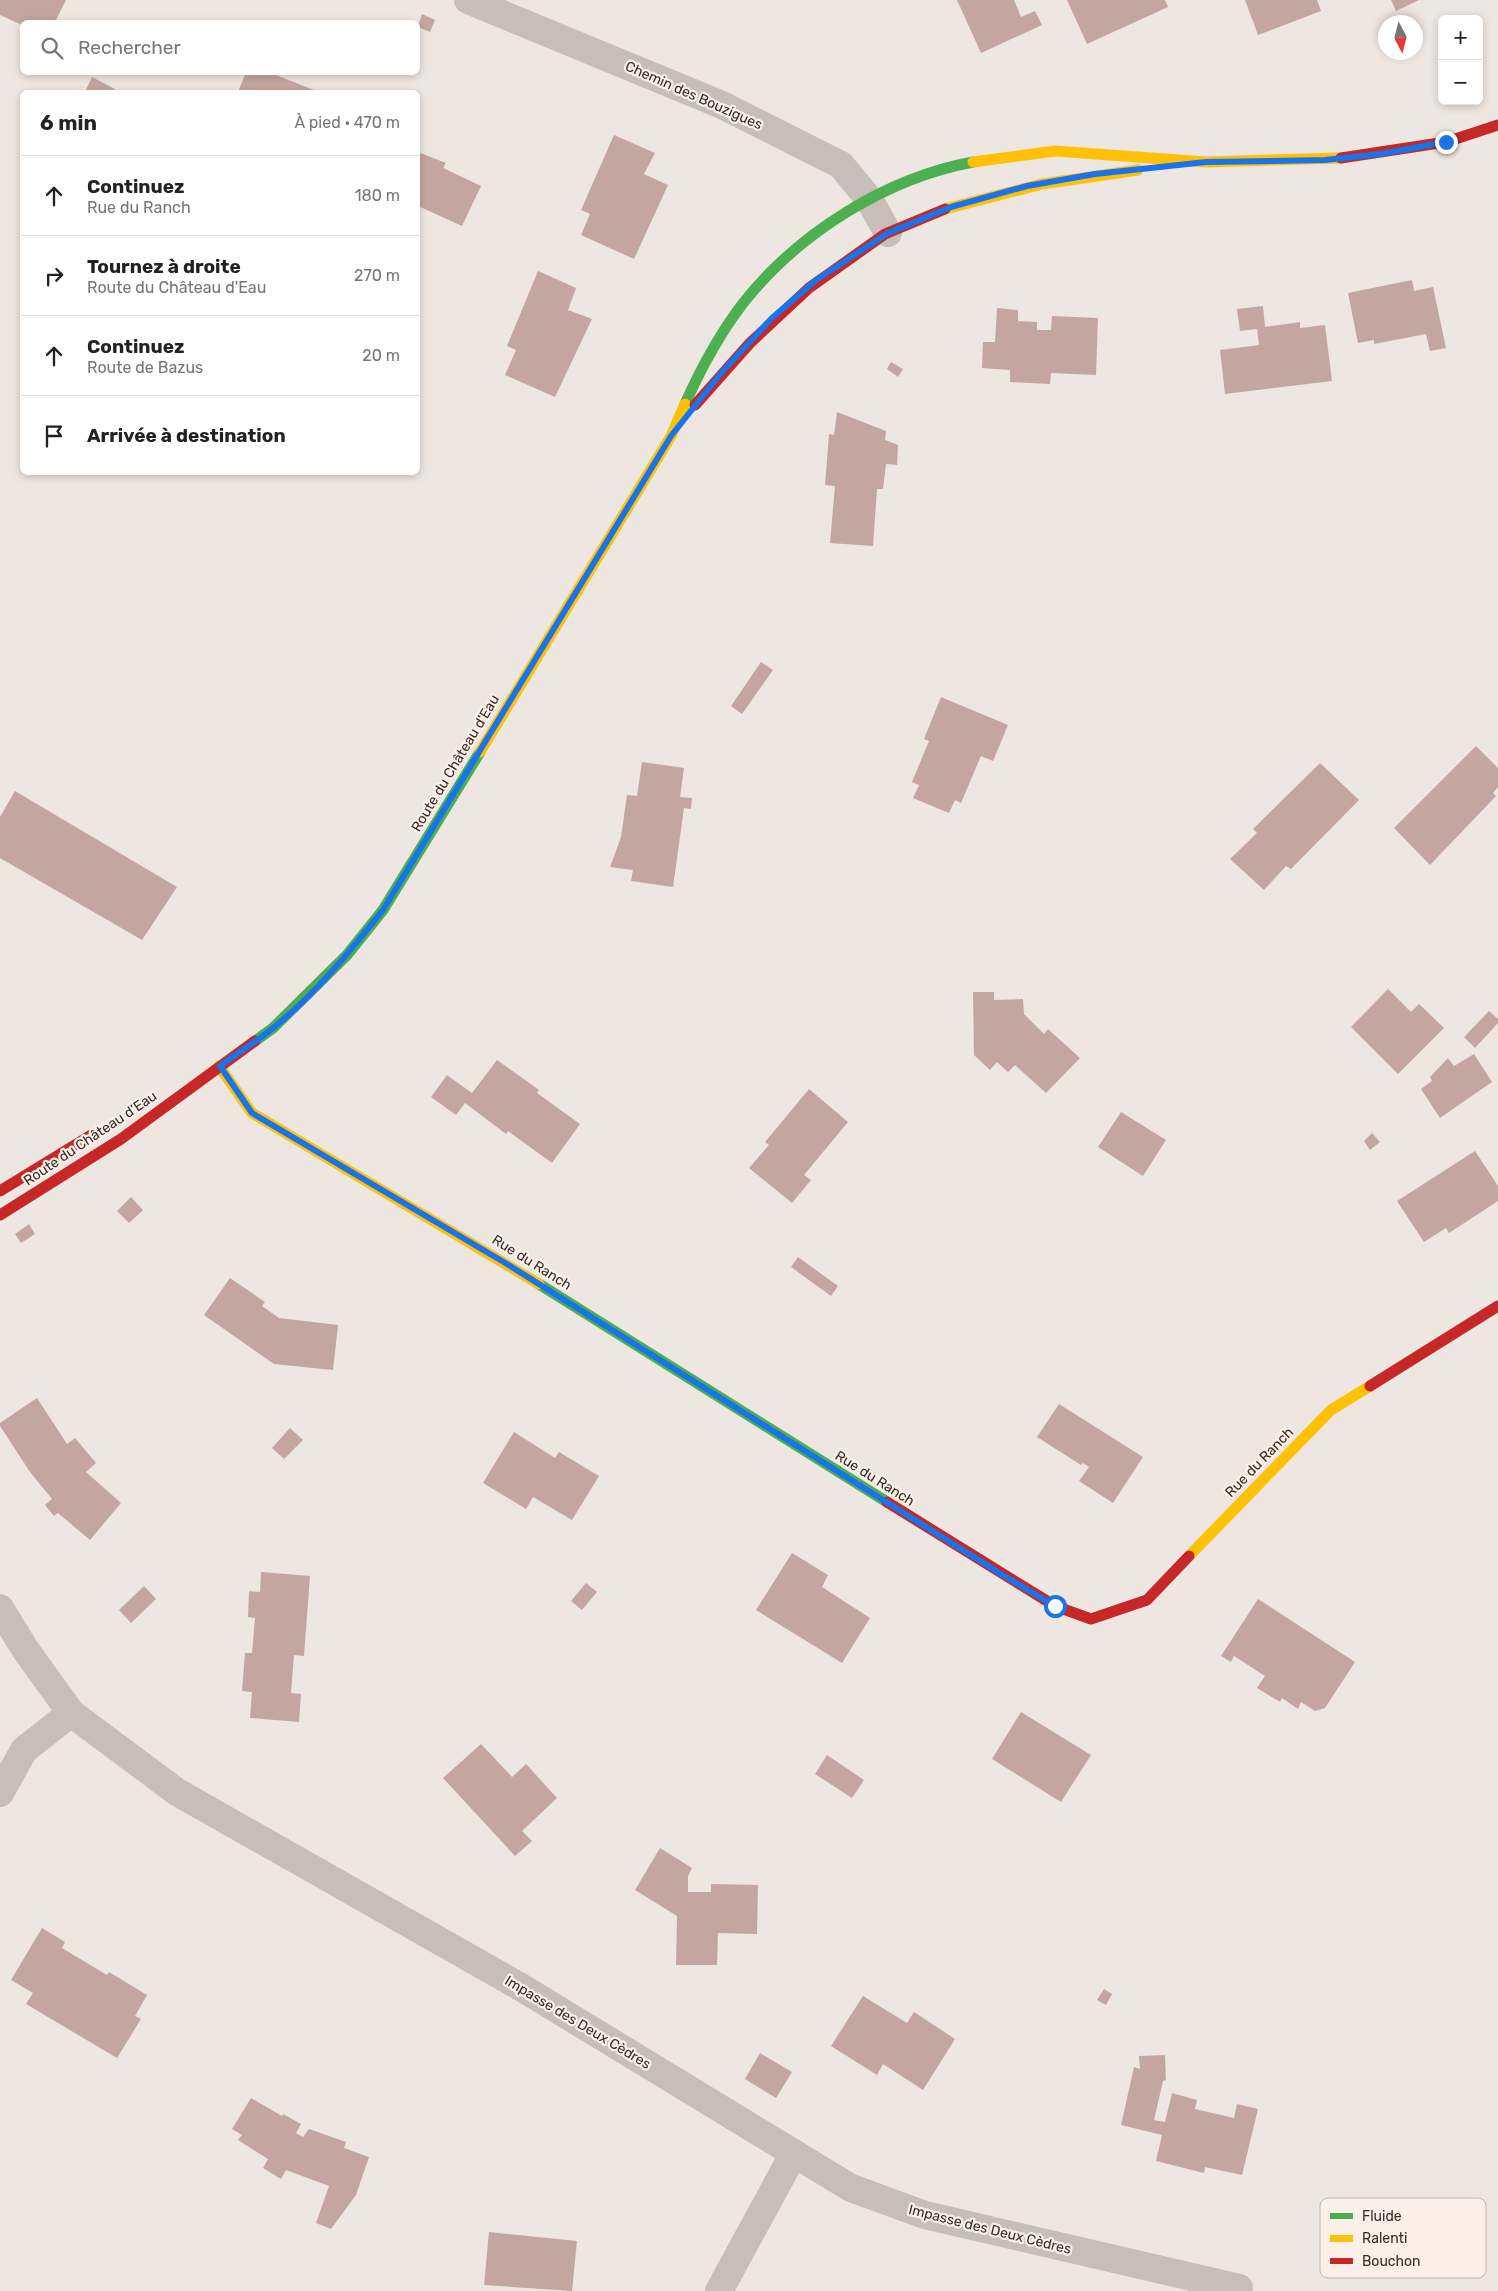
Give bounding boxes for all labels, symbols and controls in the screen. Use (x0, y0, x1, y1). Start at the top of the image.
north arrow (1378, 15, 1423, 60)
map controls (1438, 15, 1483, 105)
button: + (1438, 15, 1483, 60)
search box (20, 20, 420, 75)
icon: search (38, 34, 66, 62)
text: Rechercher (78, 36, 181, 59)
street label: Chemin des Bouzigues (623, 58, 765, 133)
button: − (1438, 60, 1483, 105)
text: 6 min (40, 110, 97, 135)
text: À pied · 470 m (295, 113, 400, 132)
route end (1435, 131, 1458, 154)
text: Continuez (87, 175, 185, 198)
icon: ahead (40, 182, 68, 210)
text: 180 m (355, 186, 400, 205)
text: Rue du Ranch (87, 198, 191, 217)
text: Tournez à droite (87, 255, 241, 278)
icon: right (40, 262, 68, 290)
text: 270 m (354, 266, 400, 285)
text: Route du Château d'Eau (87, 278, 266, 297)
text: Continuez (87, 335, 185, 358)
icon: ahead (40, 342, 68, 370)
text: 20 m (362, 346, 400, 365)
text: Route de Bazus (87, 358, 203, 377)
icon: arrive (40, 422, 68, 450)
text: Arrivée à destination (87, 424, 286, 447)
street label: Route du Château d'Eau (408, 692, 503, 835)
street label: Route du Château d'Eau (20, 1087, 160, 1189)
street label: Rue du Ranch (489, 1231, 575, 1294)
street label: Rue du Ranch (1222, 1424, 1297, 1501)
street label: Rue du Ranch (832, 1447, 918, 1510)
route start (1044, 1595, 1067, 1618)
street label: Impasse des Deux Cèdres (502, 1972, 654, 2073)
legend (1320, 2198, 1486, 2278)
street label: Impasse des Deux Cèdres (907, 2201, 1073, 2258)
text: Fluide (1362, 2208, 1402, 2225)
text: Ralenti (1362, 2230, 1407, 2247)
text: Bouchon (1362, 2253, 1421, 2270)

